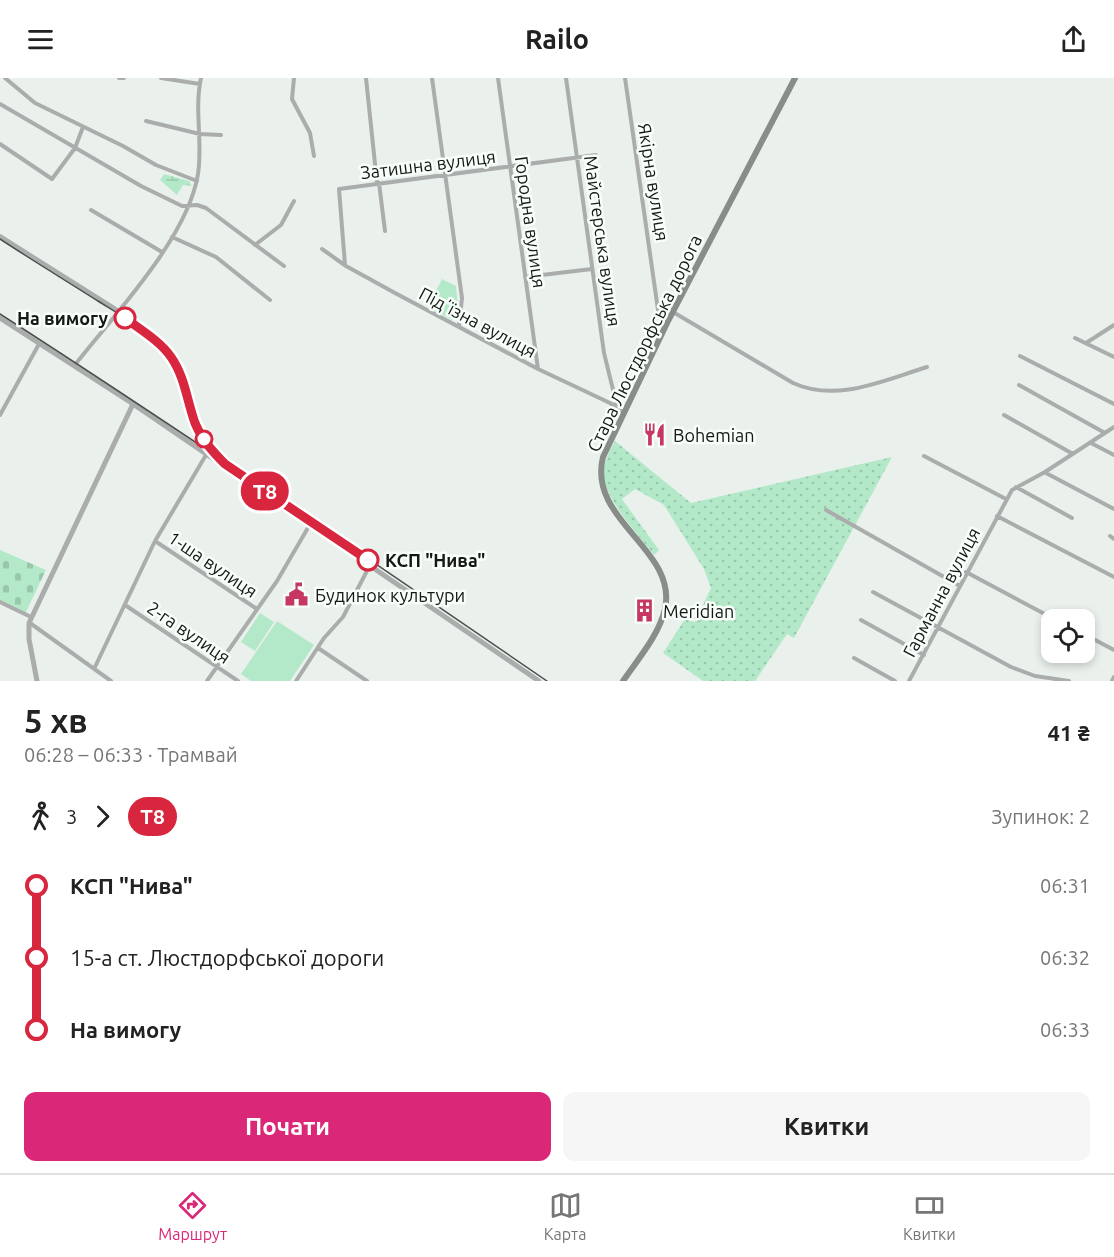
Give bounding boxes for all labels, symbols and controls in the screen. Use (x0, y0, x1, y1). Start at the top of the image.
icon: menu (24, 23, 57, 56)
icon: share (1057, 23, 1090, 56)
text: Railo (525, 24, 589, 54)
street label: Якірна вулиця (635, 122, 673, 242)
street label: Затишна вулиця (359, 146, 497, 182)
street label: Майстерська вулиця (581, 154, 625, 328)
street label: Городна вулиця (512, 155, 550, 289)
street label: Стара Люстдорфська дорога (583, 231, 705, 455)
street label: Підʼїзна вулиця (416, 283, 540, 361)
marker: На вимогу (114, 307, 136, 329)
place label: На вимогу (17, 308, 108, 328)
restaurant icon: Bohemian (642, 422, 668, 448)
place label: Bohemian (673, 425, 755, 445)
unlabelled marker (195, 430, 213, 448)
line badge: T8 (238, 472, 292, 510)
text: T8 (253, 479, 277, 503)
street label: Гарманна вулиця (898, 524, 984, 660)
street label: 1-ша вулиця (165, 527, 261, 601)
marker: КСП "Нива" (357, 549, 379, 571)
place label: КСП "Нива" (385, 550, 485, 570)
public building icon: Будинок культури (284, 582, 310, 608)
place label: Будинок культури (315, 585, 465, 605)
street label: 2-га вулиця (144, 597, 234, 667)
building icon: Meridian (632, 598, 658, 624)
place label: Meridian (663, 601, 734, 621)
map controls (1041, 609, 1095, 663)
button: locate (1041, 609, 1095, 663)
text: 5 хв (24, 702, 88, 739)
text: 41 ₴ (1048, 720, 1090, 745)
text: 06:28 – 06:33 · Трамвай (24, 743, 238, 766)
icon: walk (24, 800, 57, 833)
icon: forward (86, 800, 119, 833)
text: T8 (140, 804, 165, 828)
text: 3 (66, 805, 77, 828)
text: Зупинок: 2 (991, 805, 1090, 828)
text: КСП "Нива" (70, 873, 193, 898)
text: 06:31 (1040, 874, 1090, 897)
text: 15-а ст. Люстдорфської дороги (70, 945, 384, 970)
text: 06:32 (1040, 946, 1090, 969)
text: На вимогу (70, 1017, 181, 1042)
text: 06:33 (1040, 1018, 1090, 1041)
button: Почати (24, 1092, 551, 1161)
button: Квитки (563, 1092, 1090, 1161)
tab: Маршрут (158, 1189, 227, 1243)
tab: Карта (544, 1189, 586, 1243)
tab: Квитки (903, 1189, 956, 1243)

